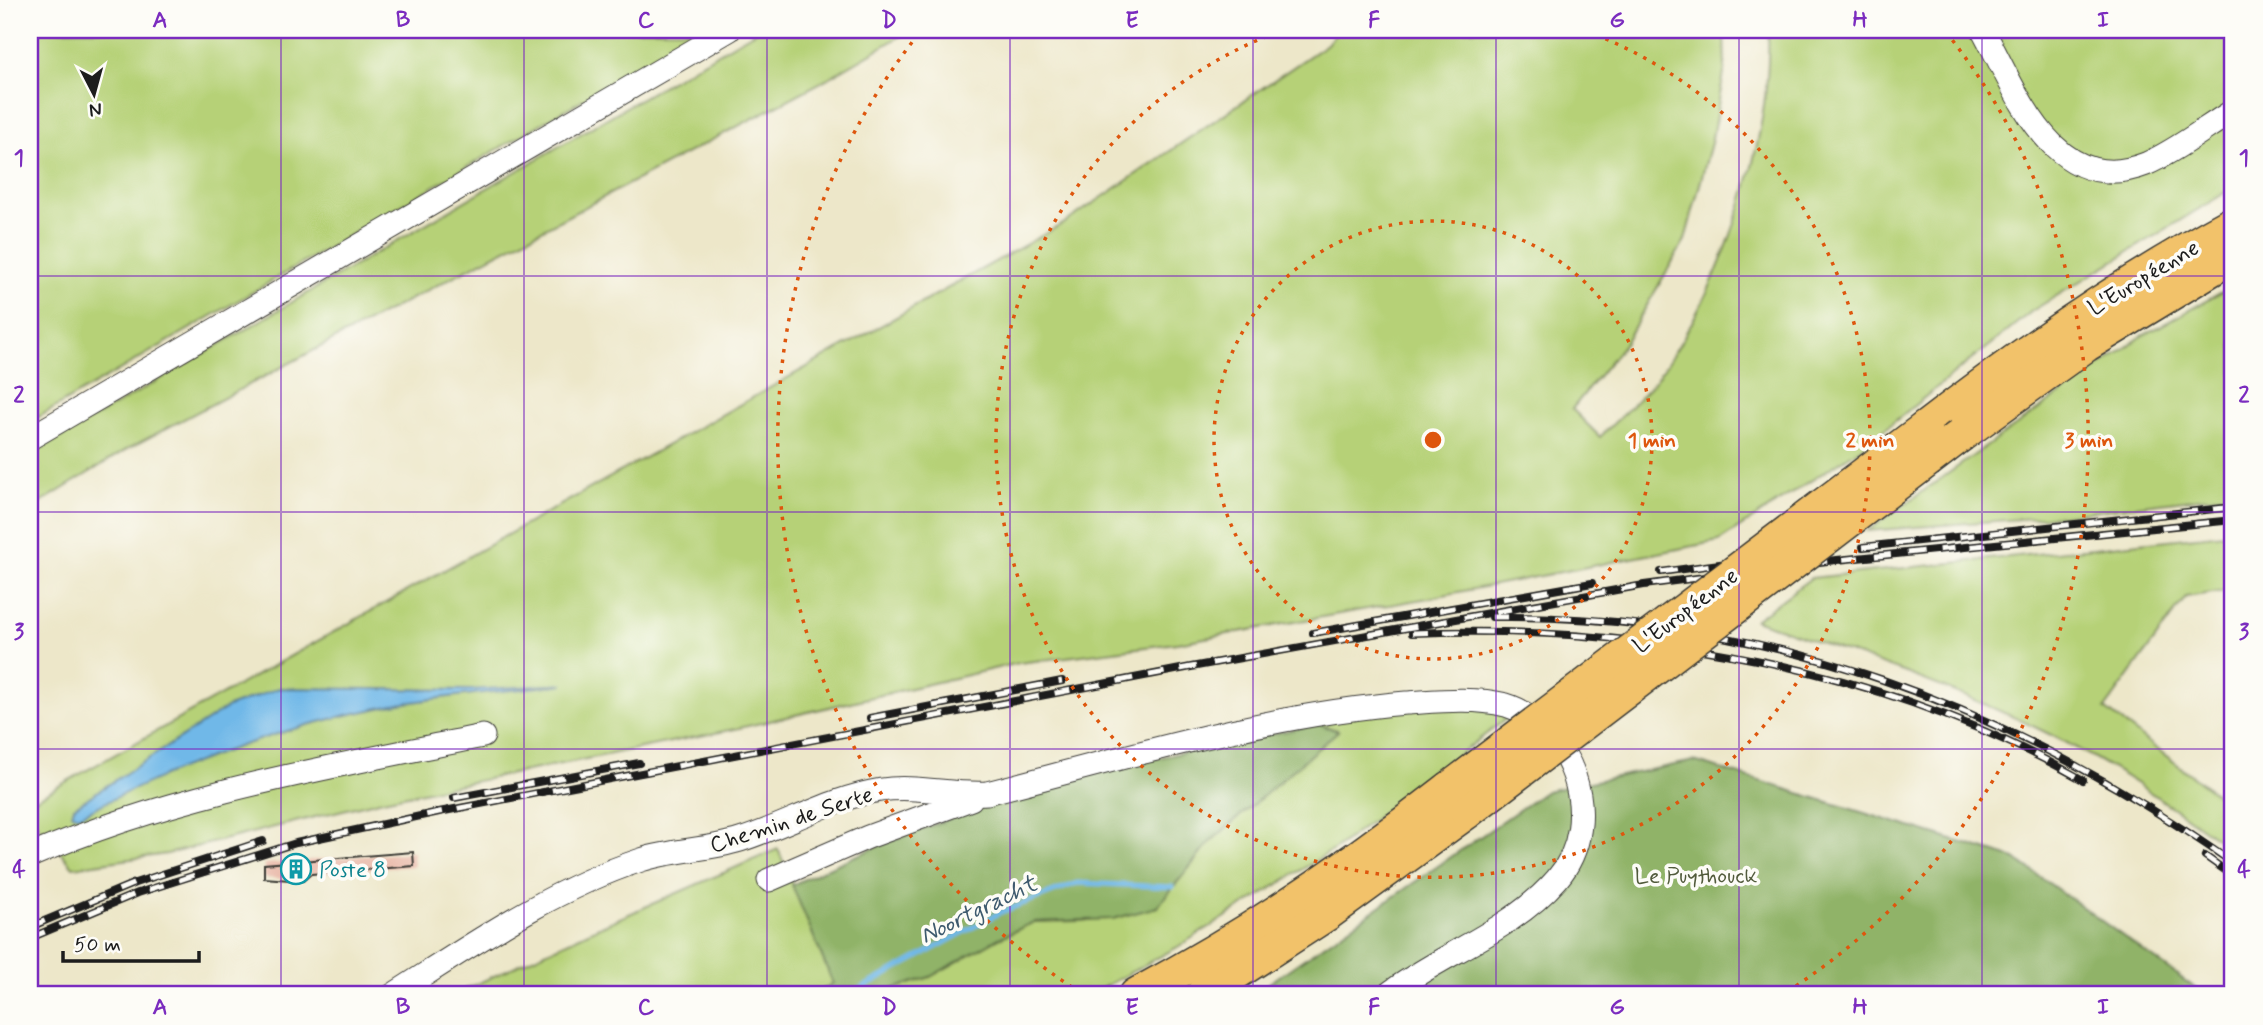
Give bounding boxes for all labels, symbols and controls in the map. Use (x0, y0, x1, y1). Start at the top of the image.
text: A (152, 6, 168, 36)
text: B (396, 6, 411, 36)
text: C (638, 6, 655, 36)
text: D (881, 6, 897, 36)
text: E (1125, 6, 1139, 36)
text: F (1368, 6, 1380, 36)
text: G (1609, 6, 1625, 36)
text: H (1852, 6, 1868, 36)
text: I (2097, 6, 2109, 36)
north arrow (60, 60, 130, 130)
text: N (88, 96, 103, 123)
text: 1 (14, 144, 24, 174)
text: 1 (2239, 144, 2249, 174)
street label: L'Européenne (2083, 234, 2205, 324)
text: 2 (13, 381, 25, 411)
text: 2 (2238, 381, 2250, 411)
text: 1 min (1628, 427, 1676, 455)
text: 2 min (1845, 427, 1895, 455)
text: 3 min (2065, 427, 2113, 455)
centre of rings (1421, 428, 1445, 452)
street label: L'Européenne (1627, 562, 1745, 661)
text: 3 (14, 618, 25, 648)
text: 3 (2239, 618, 2250, 648)
street label: Chemin de Serte (706, 780, 877, 861)
building icon: Poste 8 (279, 852, 313, 886)
text: 4 (12, 855, 26, 885)
text: 4 (2237, 855, 2251, 885)
place label: Poste 8 (319, 856, 386, 886)
park label: Le Puythouck (1634, 862, 1758, 892)
water label: Noortgracht (915, 868, 1044, 952)
scale bar (63, 920, 200, 964)
text: 50 m (74, 931, 121, 959)
text: A (152, 993, 168, 1023)
text: B (396, 993, 411, 1023)
text: C (638, 993, 655, 1023)
text: D (881, 993, 897, 1023)
text: E (1125, 993, 1139, 1023)
text: F (1368, 993, 1380, 1023)
text: G (1609, 993, 1625, 1023)
text: H (1852, 993, 1868, 1023)
text: I (2097, 993, 2109, 1023)

